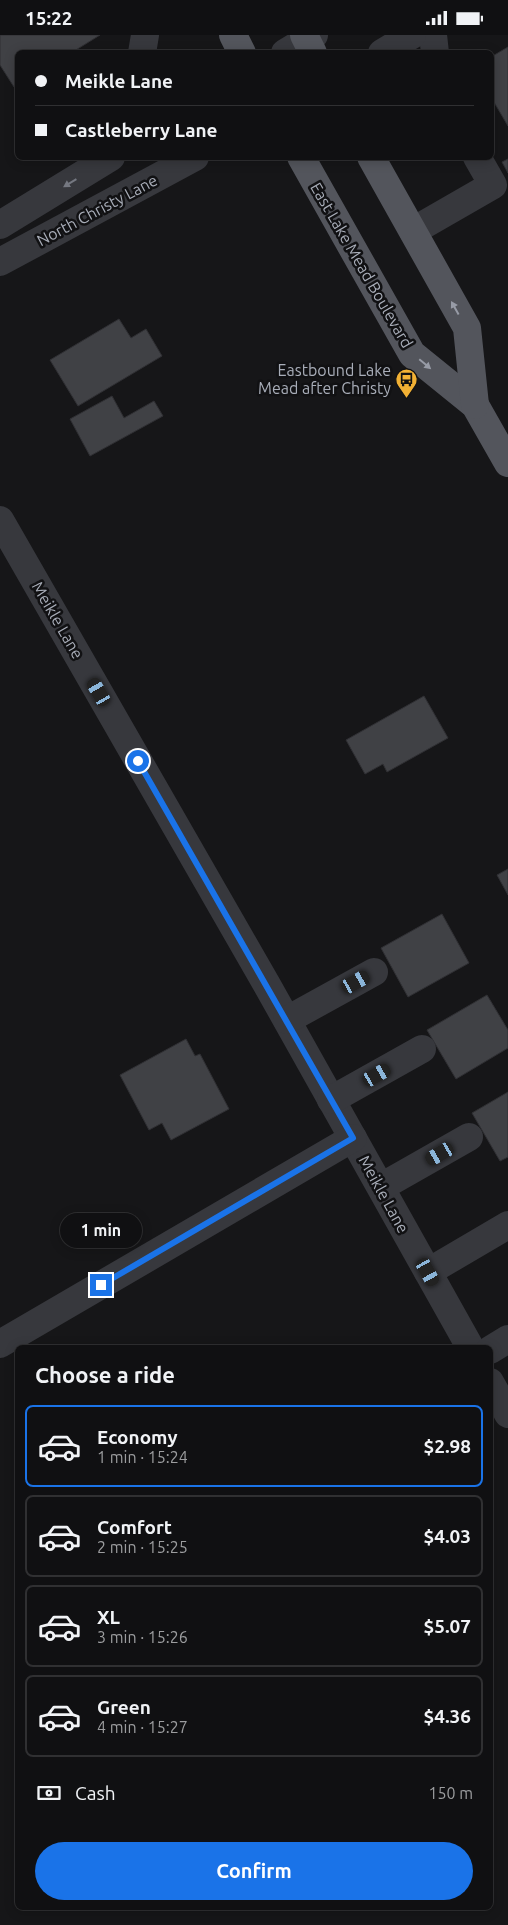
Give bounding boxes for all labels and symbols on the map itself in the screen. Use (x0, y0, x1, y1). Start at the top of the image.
street label: North Christy Lane (34, 171, 160, 249)
one-way arrow (63, 178, 76, 187)
street label: East Lake Mead Boulevard (307, 179, 417, 351)
one-way arrow (451, 301, 460, 314)
one-way arrow (418, 358, 431, 369)
place label: Eastbound Lake Mead after Christy (258, 361, 391, 397)
bus stop icon: Eastbound Lake Mead after Christy (395, 367, 419, 398)
street label: Meikle Lane (29, 578, 87, 662)
car (85, 675, 112, 709)
route start (127, 750, 149, 772)
car (339, 968, 372, 996)
car (360, 1061, 393, 1089)
car (423, 1140, 456, 1168)
street label: Meikle Lane (355, 1152, 413, 1236)
callout: 1 min (60, 1213, 142, 1247)
car (414, 1255, 441, 1289)
route end (90, 1274, 112, 1296)

